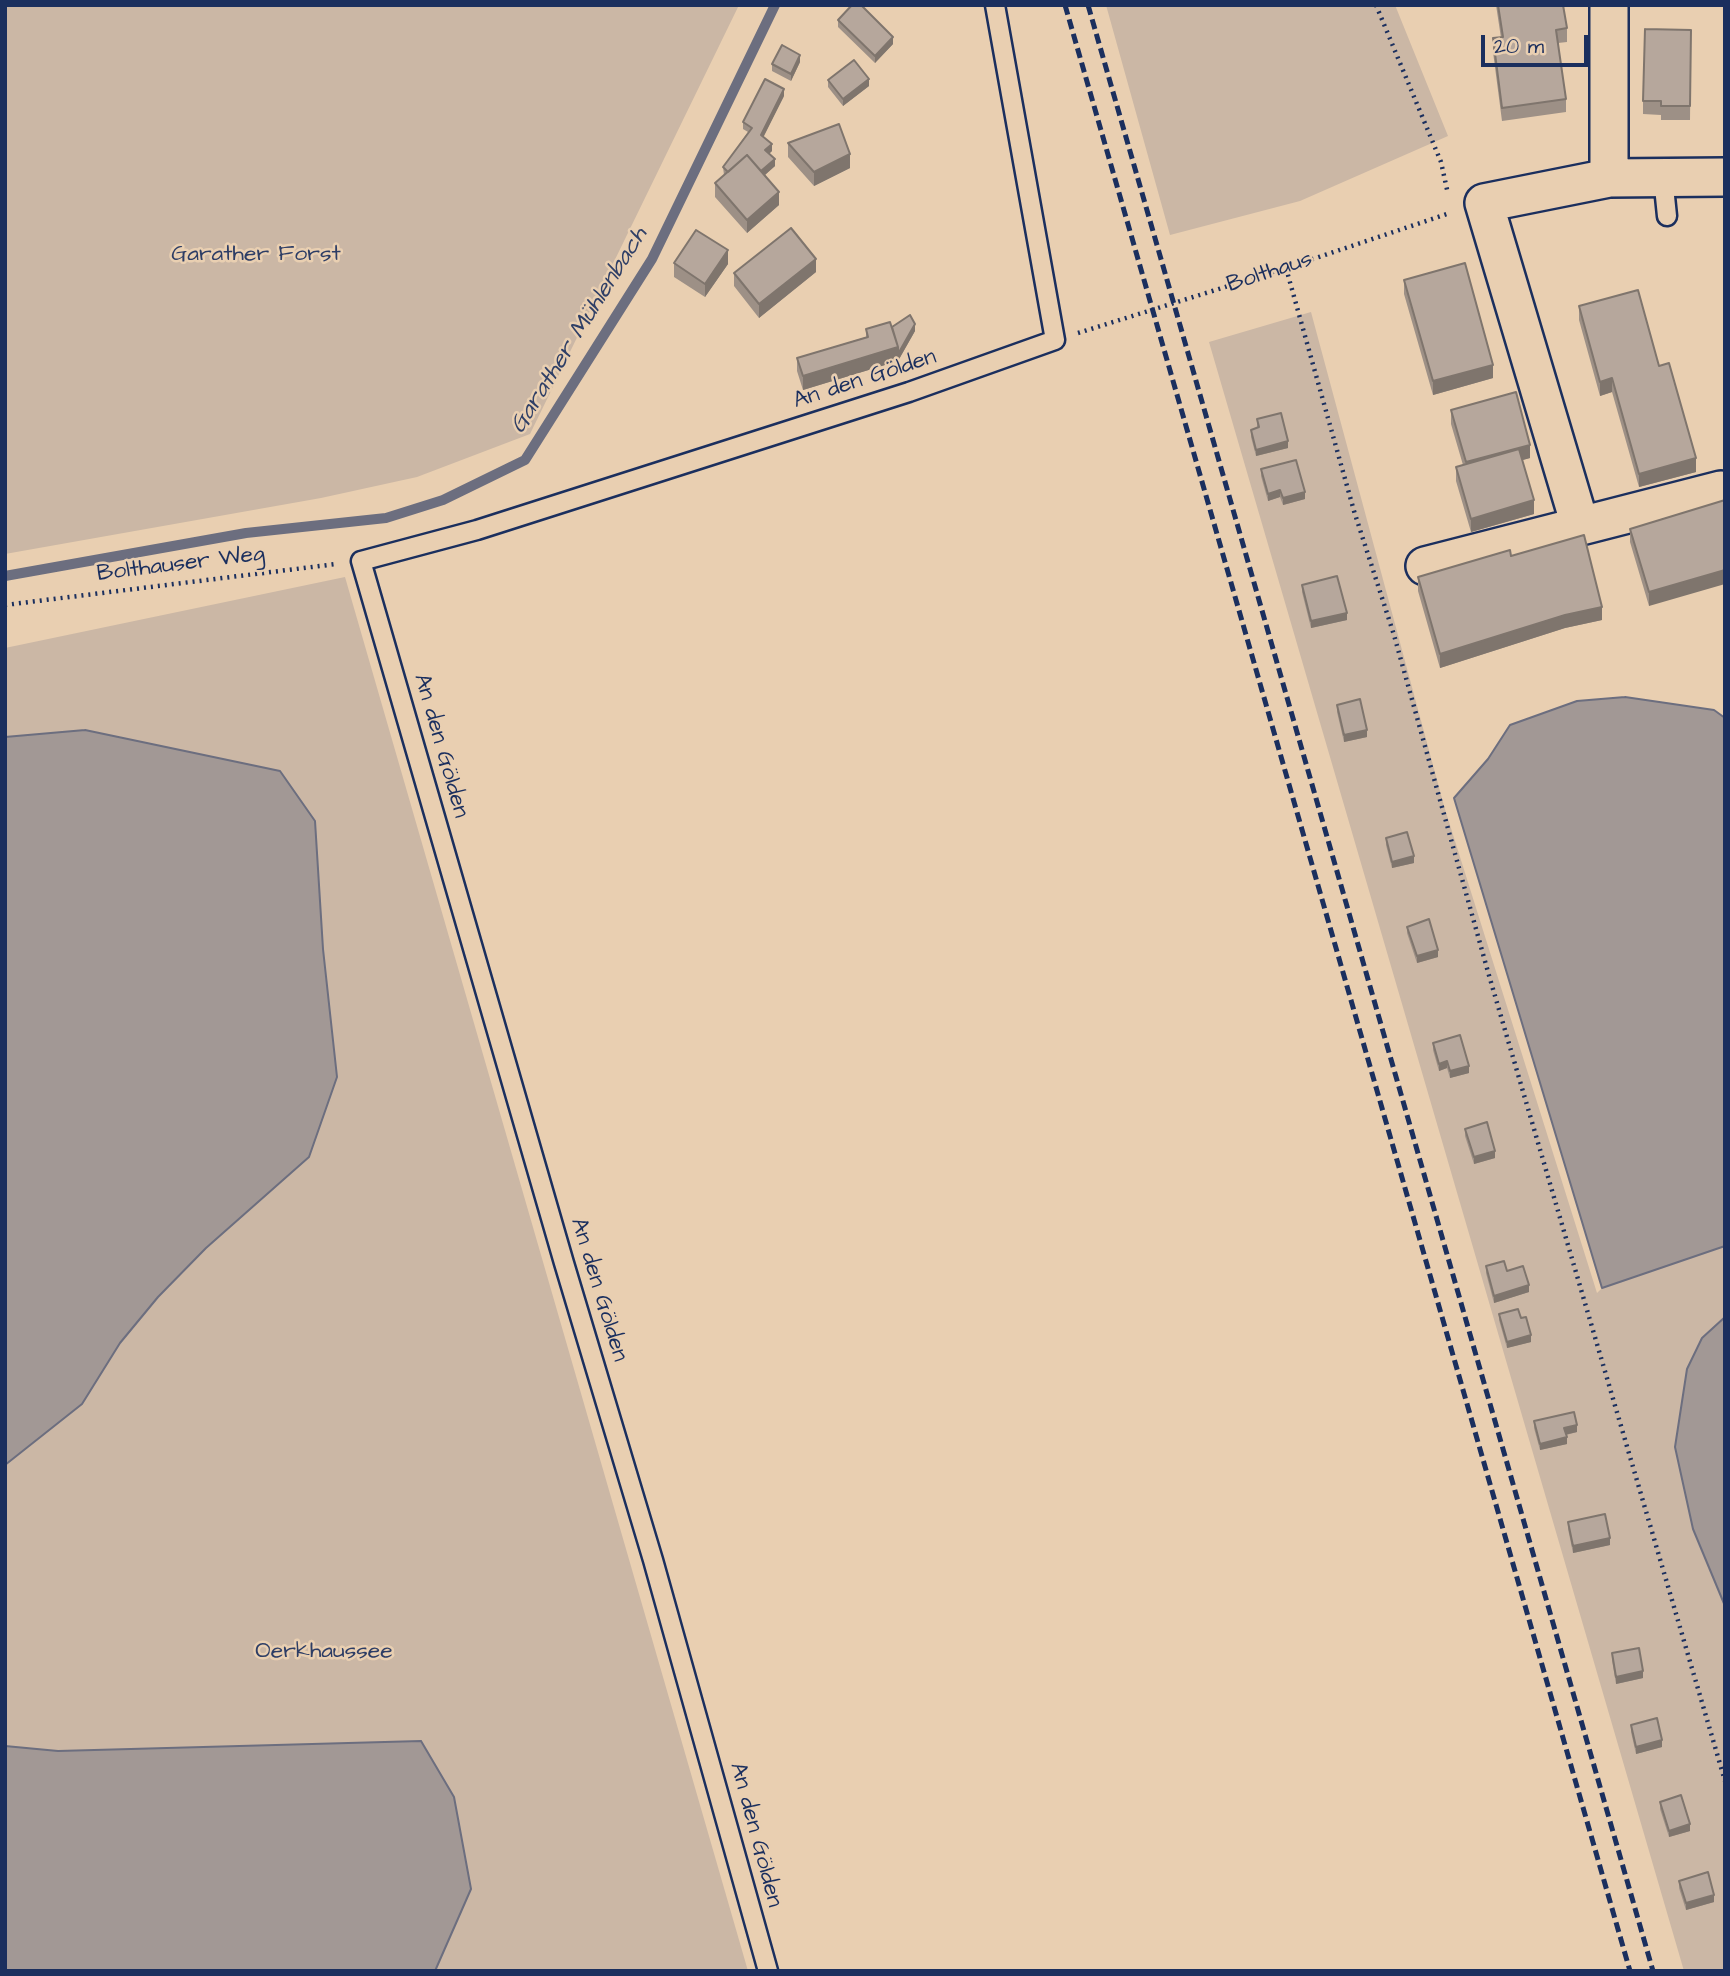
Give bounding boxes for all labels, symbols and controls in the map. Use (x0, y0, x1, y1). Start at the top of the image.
scale bar (1485, 21, 1592, 65)
text: 20 m (1494, 32, 1544, 61)
water label: Garather Mühlenbach (505, 223, 655, 439)
park label: Garather Forst (171, 241, 341, 269)
street label: Bolthaus (1224, 246, 1316, 300)
street label: An den Gölden (790, 344, 940, 416)
street label: Bolthauser Weg (96, 541, 266, 589)
street label: An den Gölden (406, 671, 474, 821)
street label: An den Gölden (563, 1215, 633, 1365)
park label: Oerkhaussee (255, 1638, 393, 1666)
street label: An den Gölden (722, 1760, 788, 1910)

